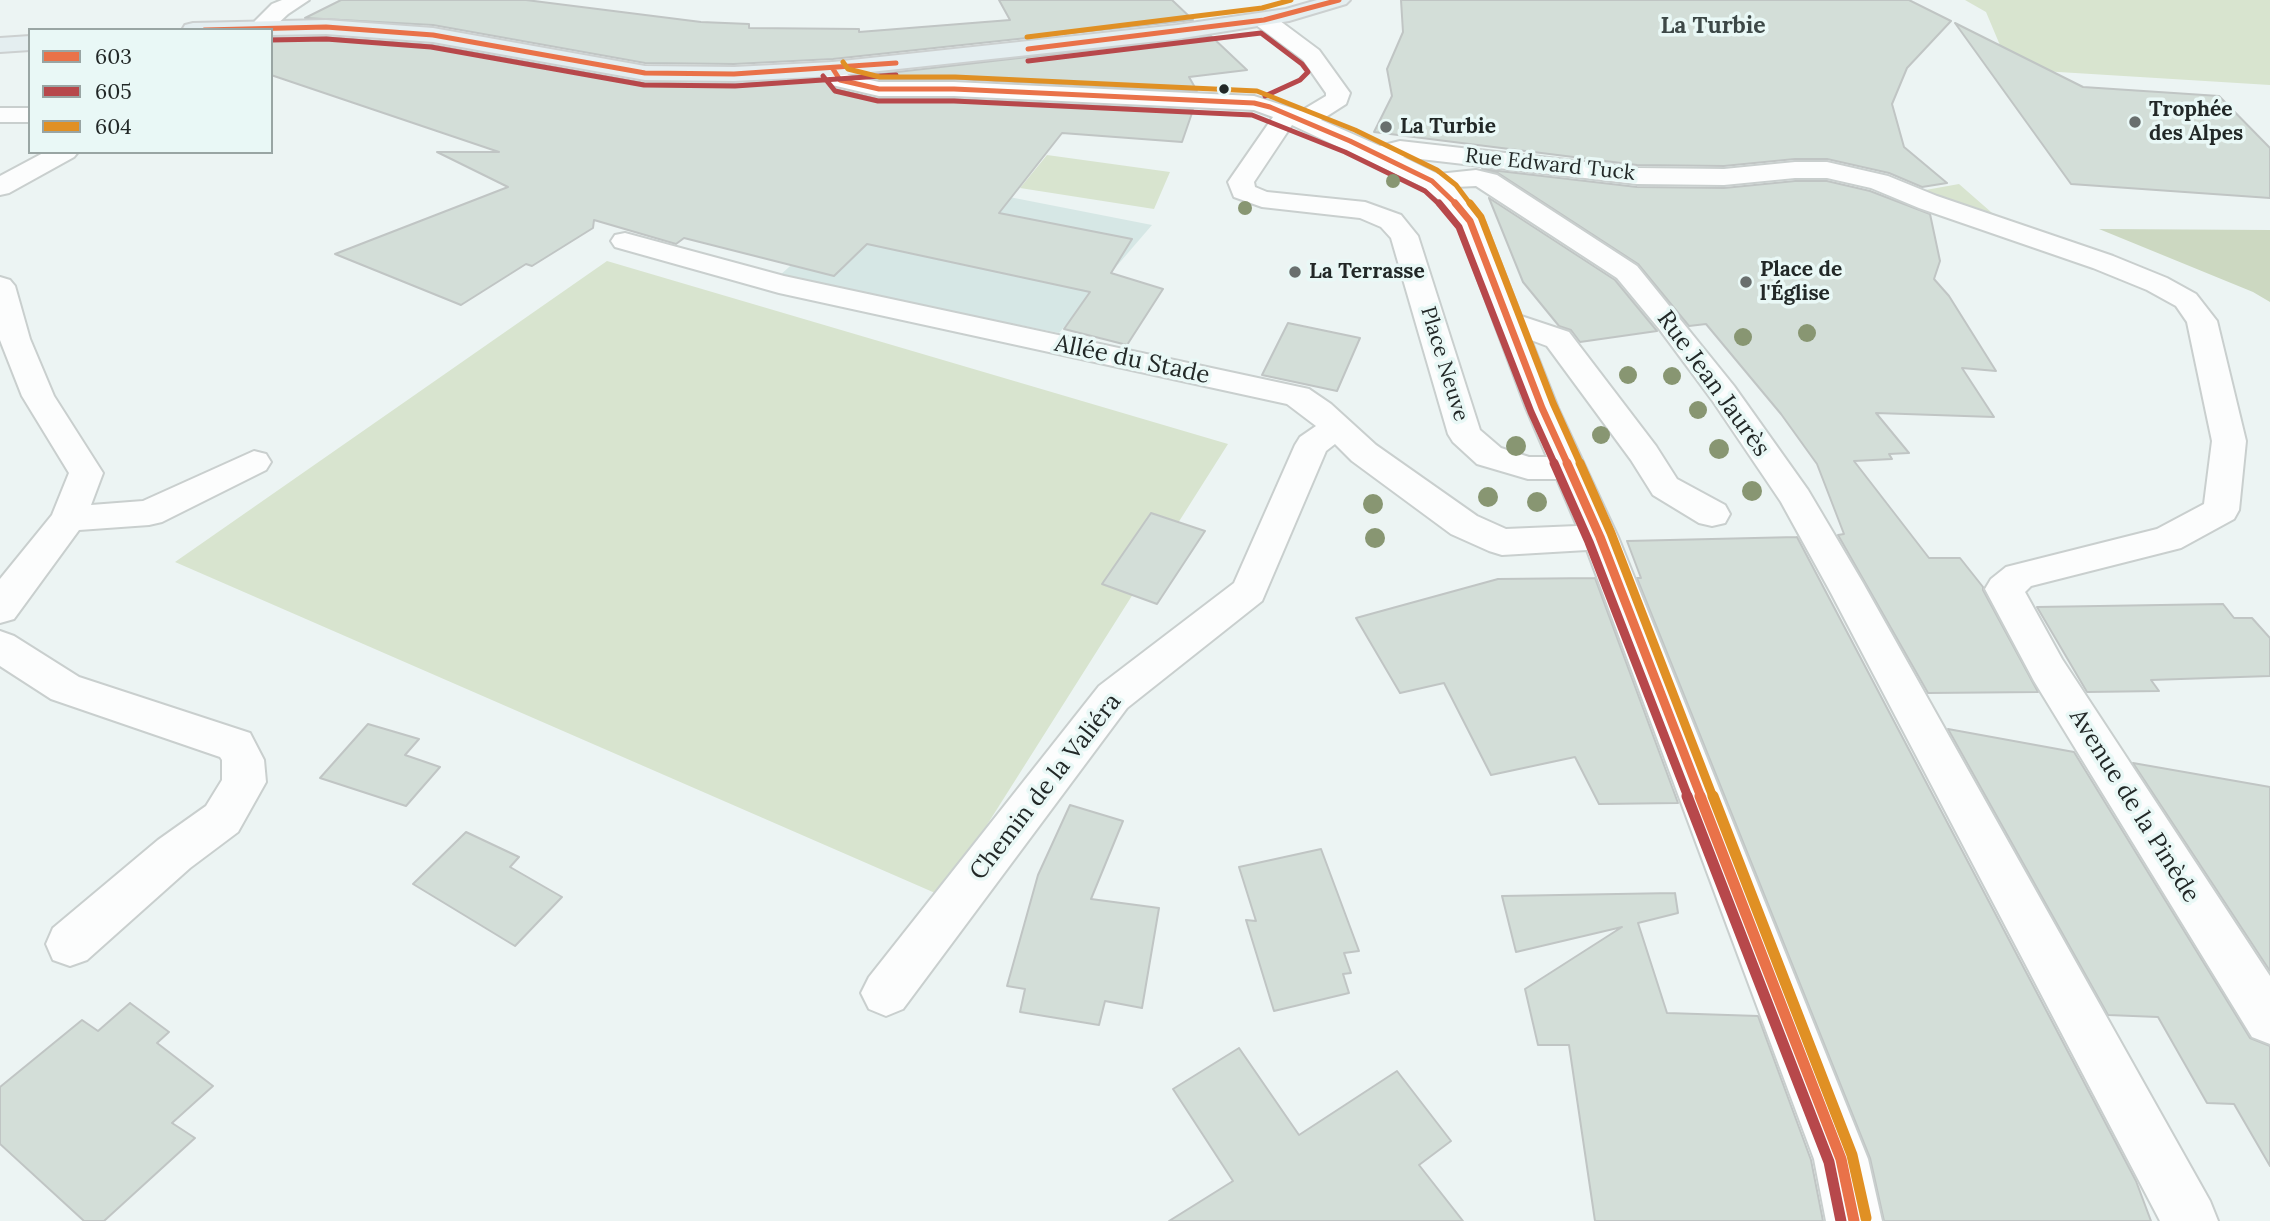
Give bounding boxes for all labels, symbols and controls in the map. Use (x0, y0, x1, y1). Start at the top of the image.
district label: La Turbie (1660, 12, 1766, 40)
legend (28, 28, 273, 154)
text: 603 (95, 43, 132, 70)
text: 605 (95, 78, 132, 105)
unlabelled marker (1217, 82, 1231, 96)
place label: Trophée des Alpes (2149, 97, 2243, 147)
text: 604 (95, 113, 132, 140)
place label: La Turbie (1400, 114, 1496, 140)
marker: Trophée des Alpes (2127, 114, 2143, 130)
marker: La Turbie (1378, 119, 1394, 135)
street label: Rue Edward Tuck (1464, 144, 1636, 186)
place label: Place de l'Église (1760, 257, 1842, 307)
place label: La Terrasse (1309, 259, 1425, 285)
marker: La Terrasse (1287, 264, 1303, 280)
marker: Place de l'Église (1738, 274, 1754, 290)
street label: Place Neuve (1415, 304, 1473, 424)
street label: Rue Jean Jaurès (1650, 306, 1776, 462)
street label: Allée du Stade (1052, 330, 1212, 390)
street label: Chemin de la Valiéra (964, 688, 1128, 886)
street label: Avenue de la Pinède (2063, 704, 2205, 908)

